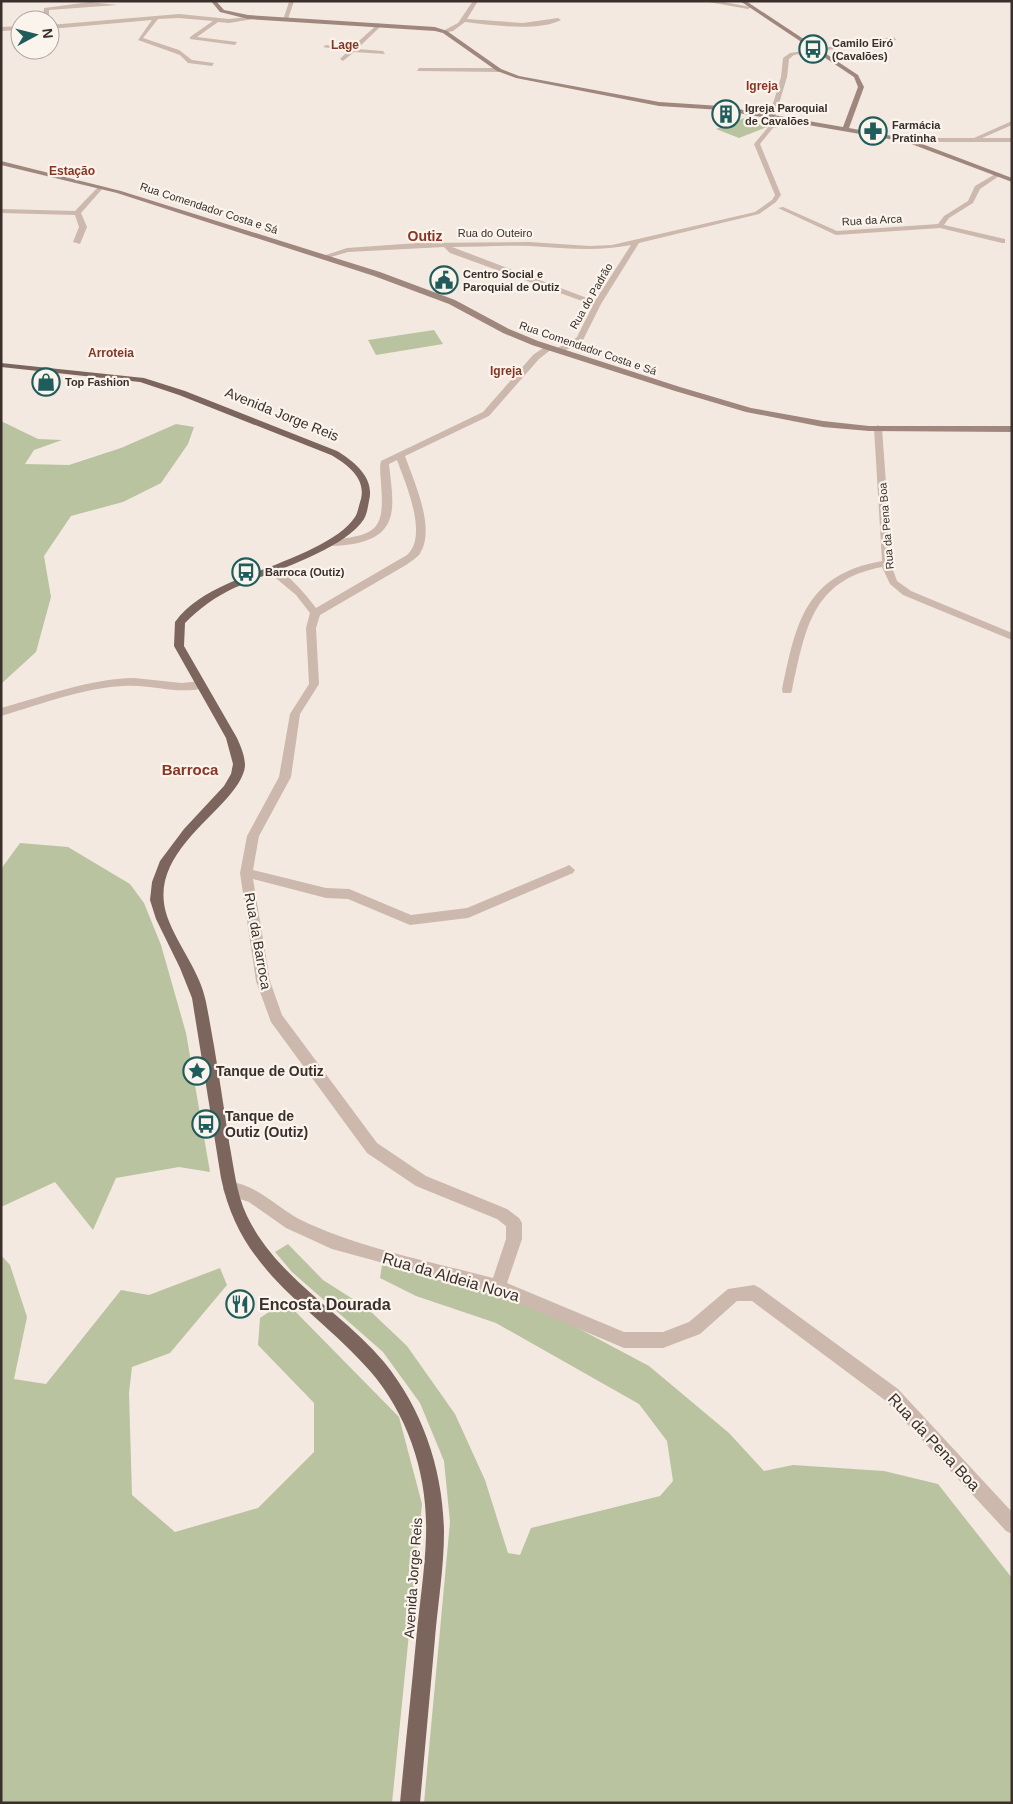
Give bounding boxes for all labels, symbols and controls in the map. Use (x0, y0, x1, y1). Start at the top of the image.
north arrow (10, 10, 60, 60)
text: N (39, 27, 56, 39)
bus stop icon: Camilo Eiró (Cavalões) (798, 34, 828, 64)
place label: Camilo Eiró (Cavalões) (832, 37, 893, 62)
district label: Lage (331, 38, 359, 52)
district label: Igreja (746, 79, 778, 93)
building icon: Igreja Paroquial de Cavalões (711, 99, 741, 129)
place label: Igreja Paroquial de Cavalões (745, 102, 828, 127)
pharmacy icon: Farmácia Pratinha (858, 116, 888, 146)
place label: Farmácia Pratinha (892, 119, 941, 144)
district label: Estação (49, 164, 95, 178)
street label: Rua Comendador Costa e Sá (139, 180, 280, 236)
street label: Rua da Arca (841, 212, 903, 228)
street label: Rua do Outeiro (458, 227, 532, 239)
district label: Outiz (408, 228, 443, 244)
street label: Rua do Padrão (567, 261, 615, 331)
public building icon: Centro Social e Paroquial de Outiz (429, 265, 459, 295)
place label: Centro Social e Paroquial de Outiz (463, 268, 560, 293)
street label: Rua Comendador Costa e Sá (518, 319, 659, 377)
district label: Arroteia (88, 346, 134, 360)
district label: Igreja (490, 364, 522, 378)
shop icon: Top Fashion (31, 367, 61, 397)
place label: Top Fashion (65, 376, 130, 388)
street label: Avenida Jorge Reis (223, 384, 341, 444)
street label: Rua da Pena Boa (876, 481, 896, 570)
bus stop icon: Barroca (Outiz) (231, 557, 261, 587)
place label: Barroca (Outiz) (265, 566, 345, 578)
district label: Barroca (162, 761, 219, 778)
street label: Rua da Barroca (242, 891, 274, 991)
place icon: Tanque de Outiz (182, 1056, 212, 1086)
place label: Tanque de Outiz (216, 1063, 324, 1079)
place label: Tanque de Outiz (Outiz) (225, 1108, 308, 1140)
bus stop icon: Tanque de Outiz (Outiz) (191, 1109, 221, 1139)
street label: Rua da Aldeia Nova (381, 1249, 521, 1305)
restaurant icon: Encosta Dourada (225, 1289, 255, 1319)
place label: Encosta Dourada (259, 1296, 391, 1313)
street label: Rua da Pena Boa (885, 1390, 983, 1494)
street label: Avenida Jorge Reis (401, 1517, 425, 1639)

